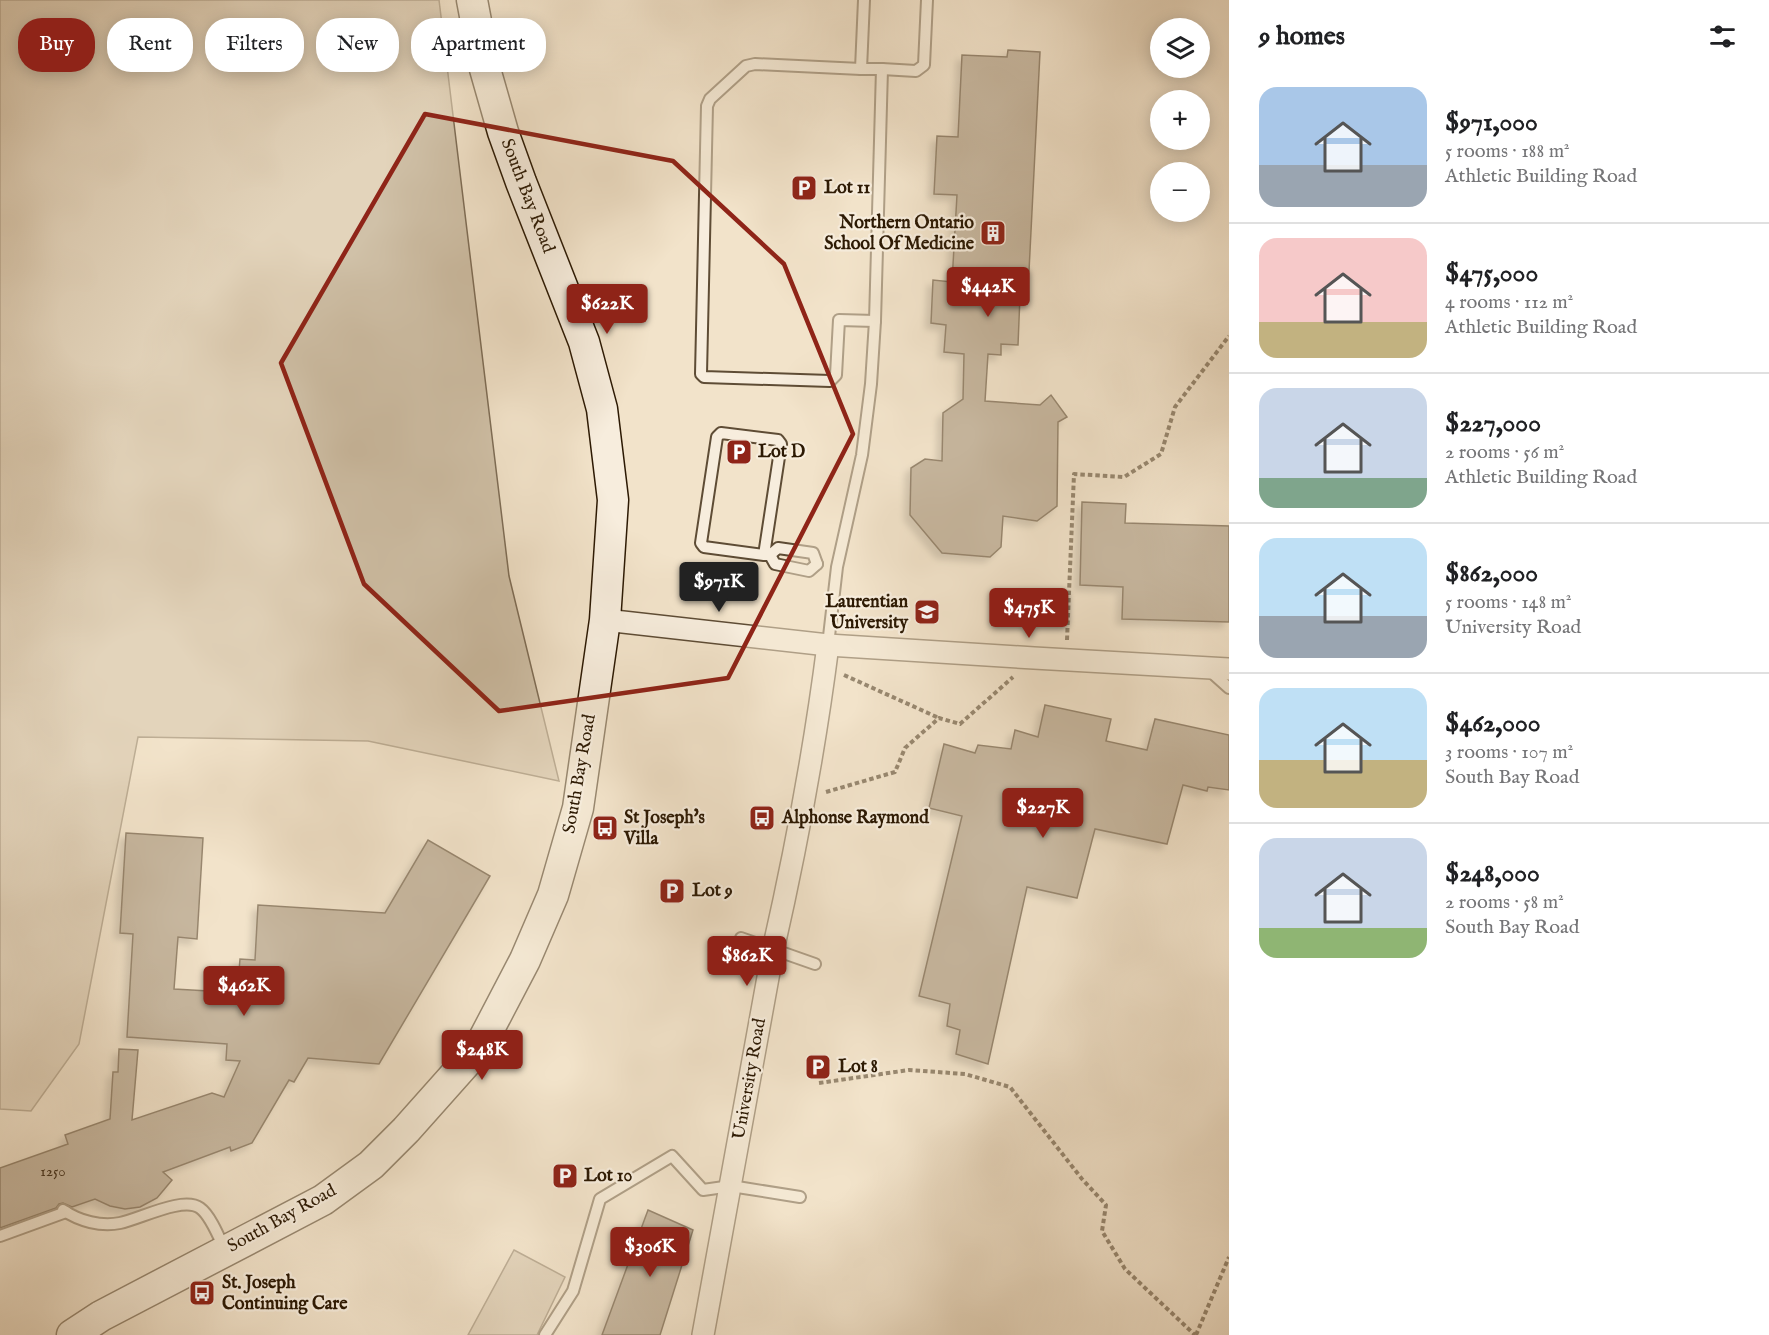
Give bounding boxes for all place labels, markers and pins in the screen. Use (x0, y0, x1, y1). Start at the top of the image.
parking icon: Lot 11 (789, 173, 819, 203)
place label: Lot 11 (824, 177, 870, 200)
place label: Northern Ontario School Of Medicine (824, 212, 975, 256)
building icon: Northern Ontario School Of Medicine (978, 218, 1008, 248)
pin: $442K (946, 267, 1030, 318)
pin: $622K (565, 284, 649, 335)
parking icon: Lot D (724, 437, 754, 467)
place label: Lot D (758, 441, 806, 464)
pin: $971K (677, 562, 761, 613)
pin: $475K (987, 588, 1071, 639)
place label: Laurentian University (825, 591, 909, 635)
school or university icon: Laurentian University (912, 597, 942, 627)
pin: $227K (1001, 788, 1085, 839)
bus stop icon: Alphonse Raymond (747, 803, 777, 833)
place label: St Joseph's Villa (623, 807, 706, 851)
place label: Alphonse Raymond (781, 807, 929, 830)
bus stop icon: St Joseph's Villa (590, 813, 620, 843)
parking icon: Lot 9 (657, 876, 687, 906)
place label: Lot 9 (692, 880, 733, 903)
pin: $862K (705, 936, 789, 987)
pin: $462K (202, 966, 286, 1017)
pin: $248K (440, 1030, 524, 1081)
parking icon: Lot 8 (803, 1052, 833, 1082)
place label: Lot 8 (838, 1056, 878, 1079)
parking icon: Lot 10 (550, 1161, 580, 1191)
place label: Lot 10 (584, 1165, 632, 1188)
pin: $306K (608, 1227, 692, 1278)
place label: St. Joseph Continuing Care (222, 1272, 348, 1316)
bus stop icon: St. Joseph Continuing Care (187, 1278, 217, 1308)

